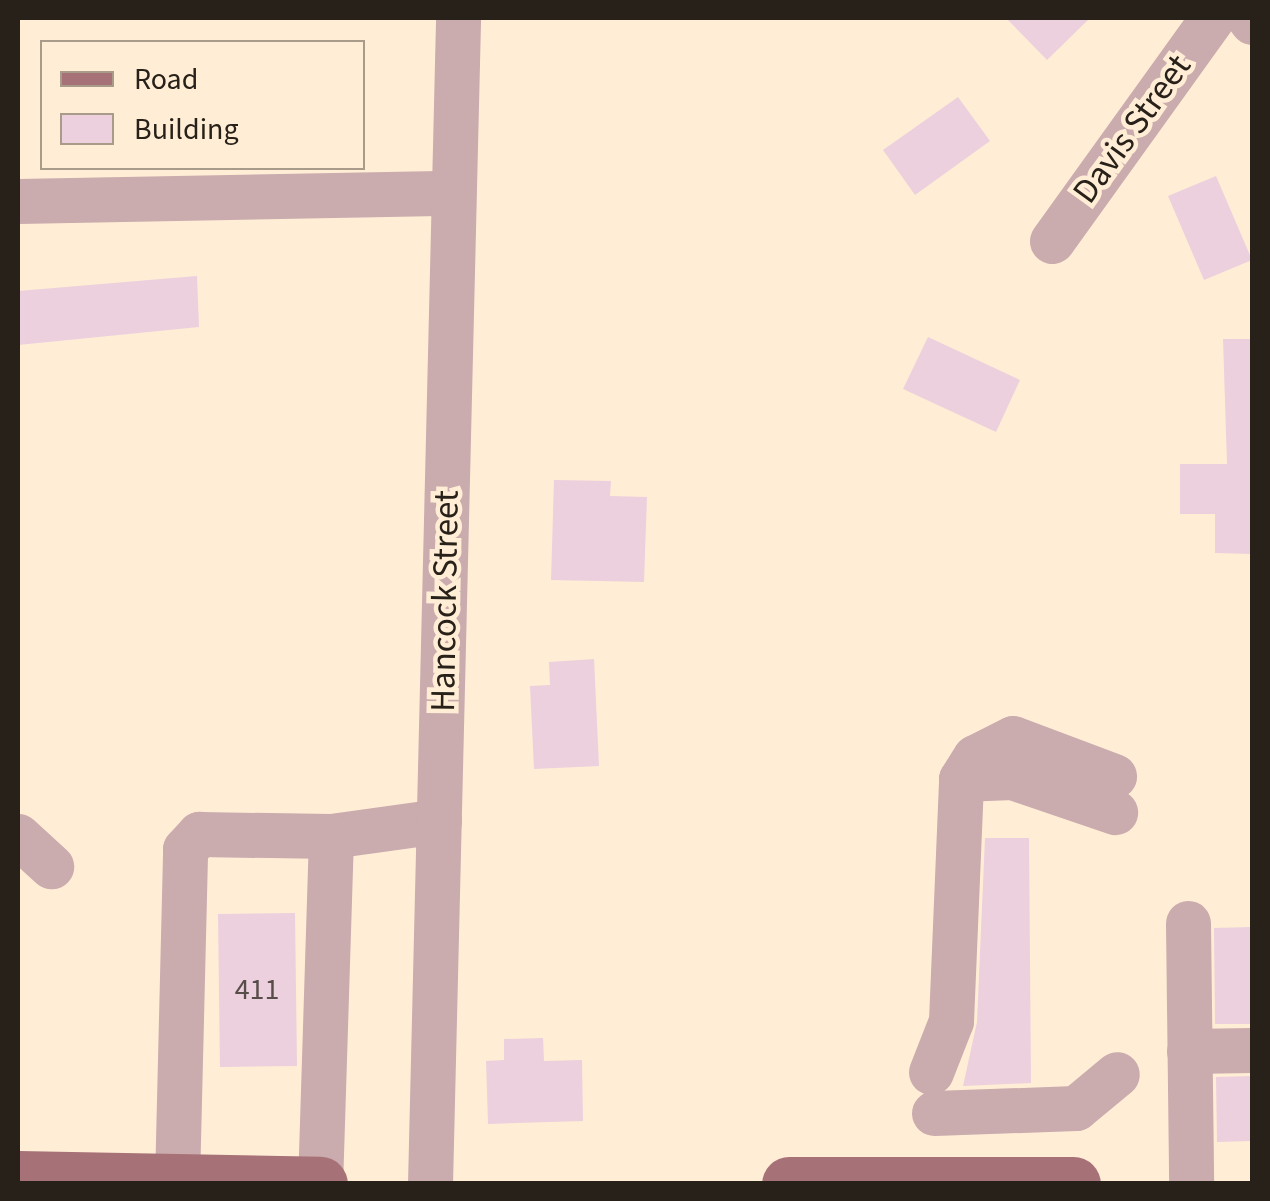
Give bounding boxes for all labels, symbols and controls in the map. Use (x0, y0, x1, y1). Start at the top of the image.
legend (40, 40, 365, 170)
street label: Davis Street (1064, 46, 1200, 212)
text: Road (134, 58, 198, 101)
text: Building (134, 108, 239, 151)
street label: Hancock Street (422, 490, 468, 712)
house number: 411 (235, 972, 279, 1008)

